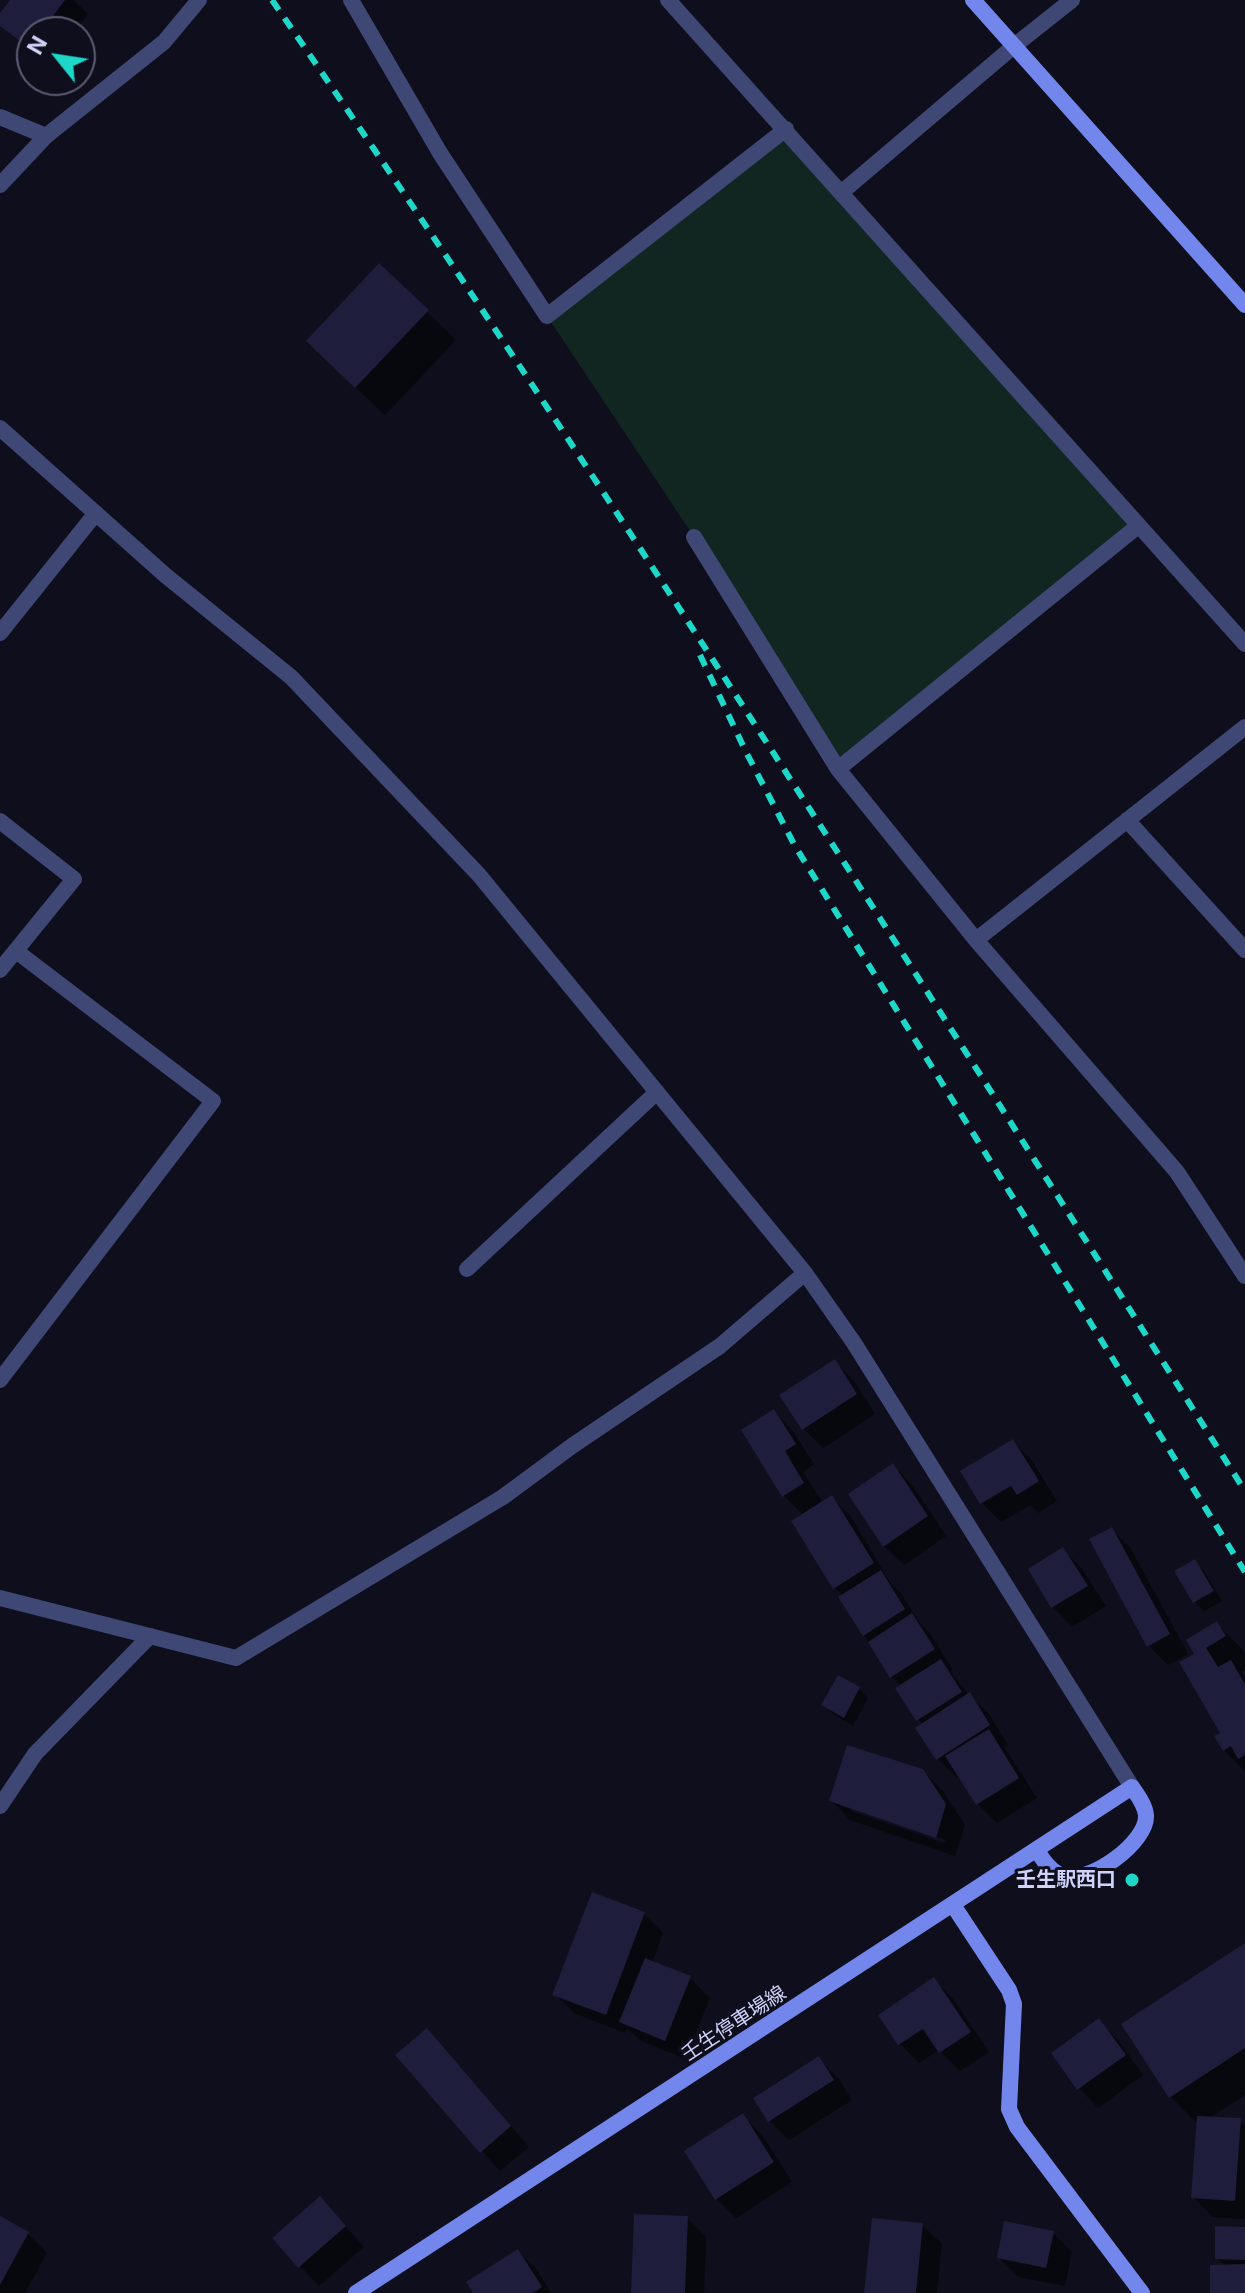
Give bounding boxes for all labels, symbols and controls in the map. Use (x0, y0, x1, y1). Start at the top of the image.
north arrow (16, 16, 96, 96)
text: N (21, 31, 52, 59)
place label: 壬生駅西口 (1016, 1868, 1116, 1892)
marker: 壬生駅西口 (1123, 1871, 1141, 1889)
street label: 壬生停車場線 (677, 1981, 791, 2067)

